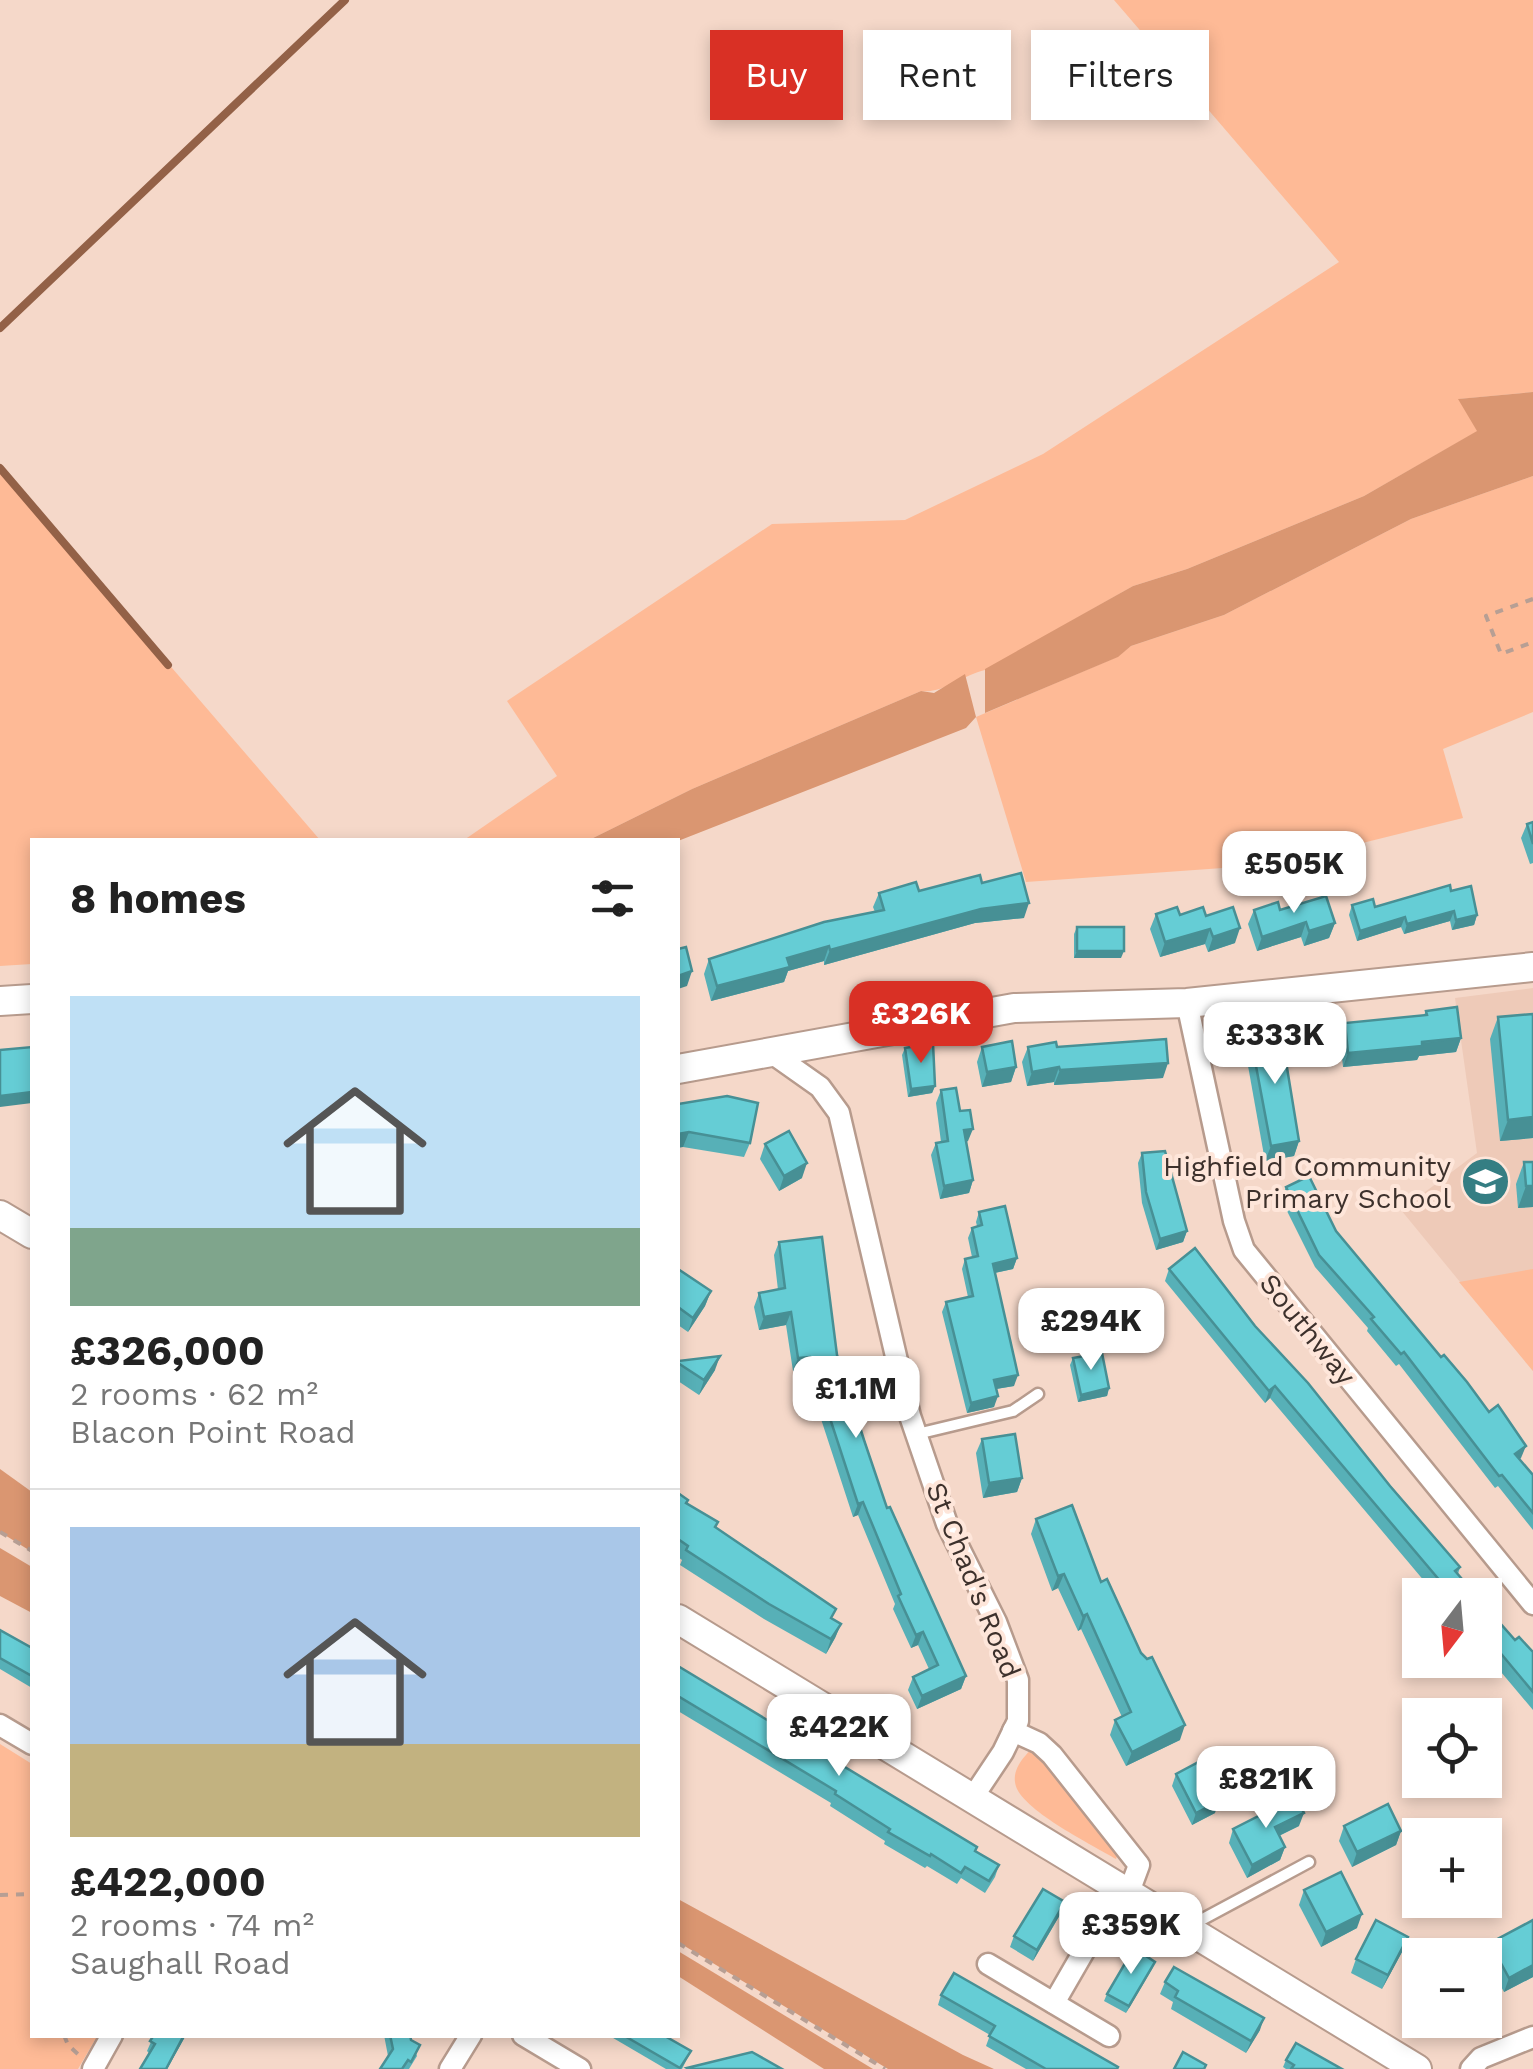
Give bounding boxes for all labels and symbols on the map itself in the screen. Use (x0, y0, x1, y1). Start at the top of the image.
pin: £505K (1224, 831, 1364, 916)
pin: £326K (851, 981, 991, 1066)
pin: £333K (1205, 1002, 1345, 1087)
place label: Highfield Community Primary School (1163, 1150, 1452, 1215)
school or university icon: Highfield Community Primary School (1460, 1156, 1512, 1208)
street label: Southway (1253, 1267, 1363, 1392)
pin: £294K (1021, 1288, 1161, 1373)
pin: £1.1M (786, 1356, 926, 1441)
street label: St Chad's Road (919, 1478, 1028, 1683)
north arrow (1402, 1578, 1502, 1678)
pin: £422K (769, 1694, 909, 1779)
pin: £821K (1196, 1746, 1336, 1831)
pin: £359K (1061, 1892, 1201, 1977)

